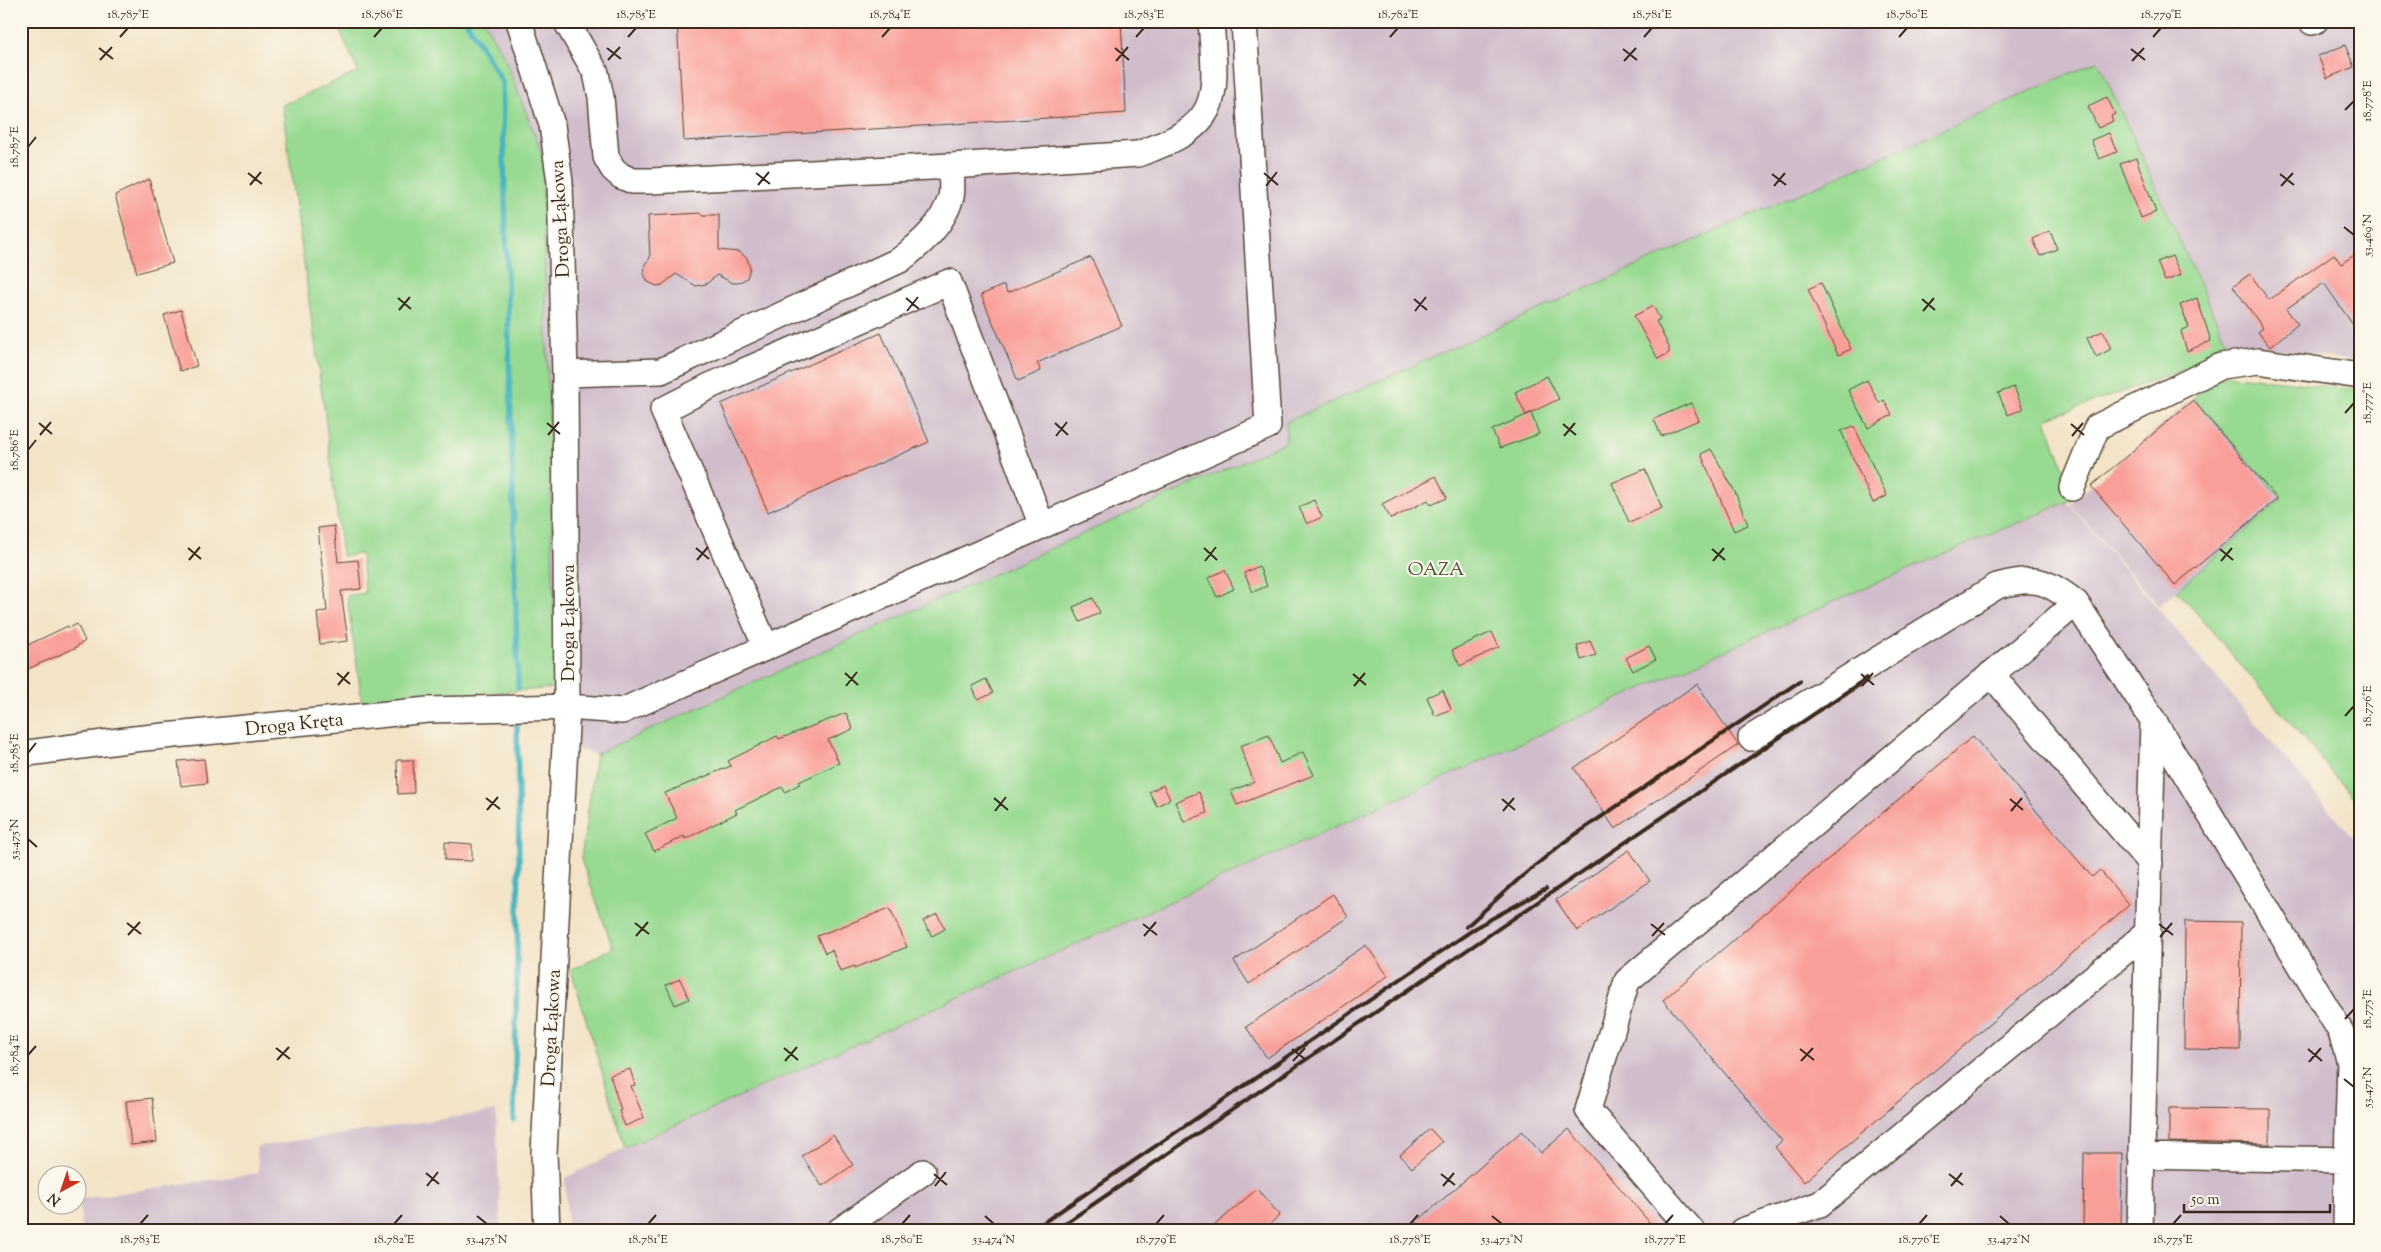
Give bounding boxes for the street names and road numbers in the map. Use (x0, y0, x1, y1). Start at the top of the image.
street label: Droga Łąkowa (545, 159, 578, 278)
street label: Droga Łąkowa (556, 564, 583, 682)
street label: Droga Kręta (244, 707, 345, 744)
street label: Droga Łąkowa (536, 968, 569, 1088)

